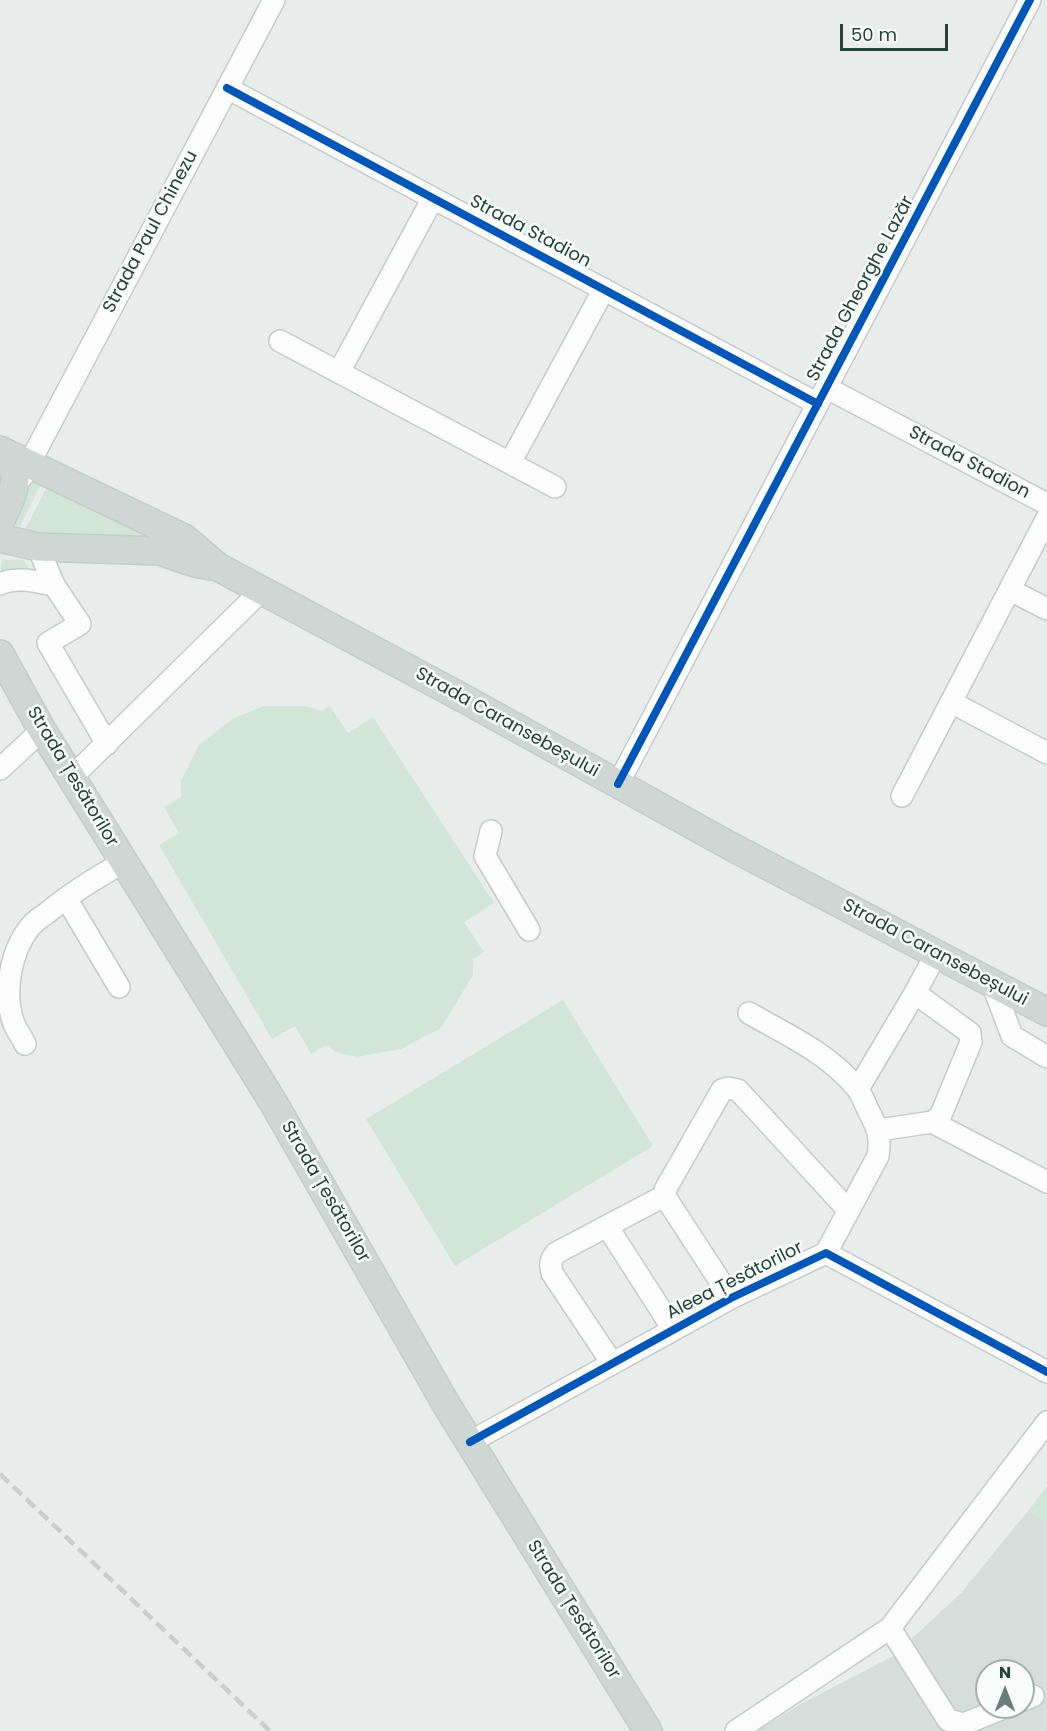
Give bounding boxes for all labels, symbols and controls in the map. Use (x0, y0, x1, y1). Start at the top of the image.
scale bar (843, 12, 951, 50)
text: 50 m (851, 22, 897, 47)
street label: Strada Paul Chinezu (99, 147, 203, 317)
street label: Strada Stadion (466, 191, 594, 273)
street label: Strada Gheorghe Lazăr (803, 193, 919, 385)
street label: Strada Stadion (905, 422, 1033, 504)
street label: Strada Caransebeșului (411, 663, 603, 783)
street label: Strada Țesătorilor (22, 703, 122, 851)
street label: Strada Caransebeșului (839, 895, 1031, 1011)
street label: Strada Țesătorilor (276, 1118, 374, 1266)
street label: Aleea Țesătorilor (663, 1237, 807, 1325)
street label: Strada Țesătorilor (522, 1537, 624, 1683)
north arrow (975, 1659, 1035, 1719)
text: N (999, 1661, 1011, 1684)

